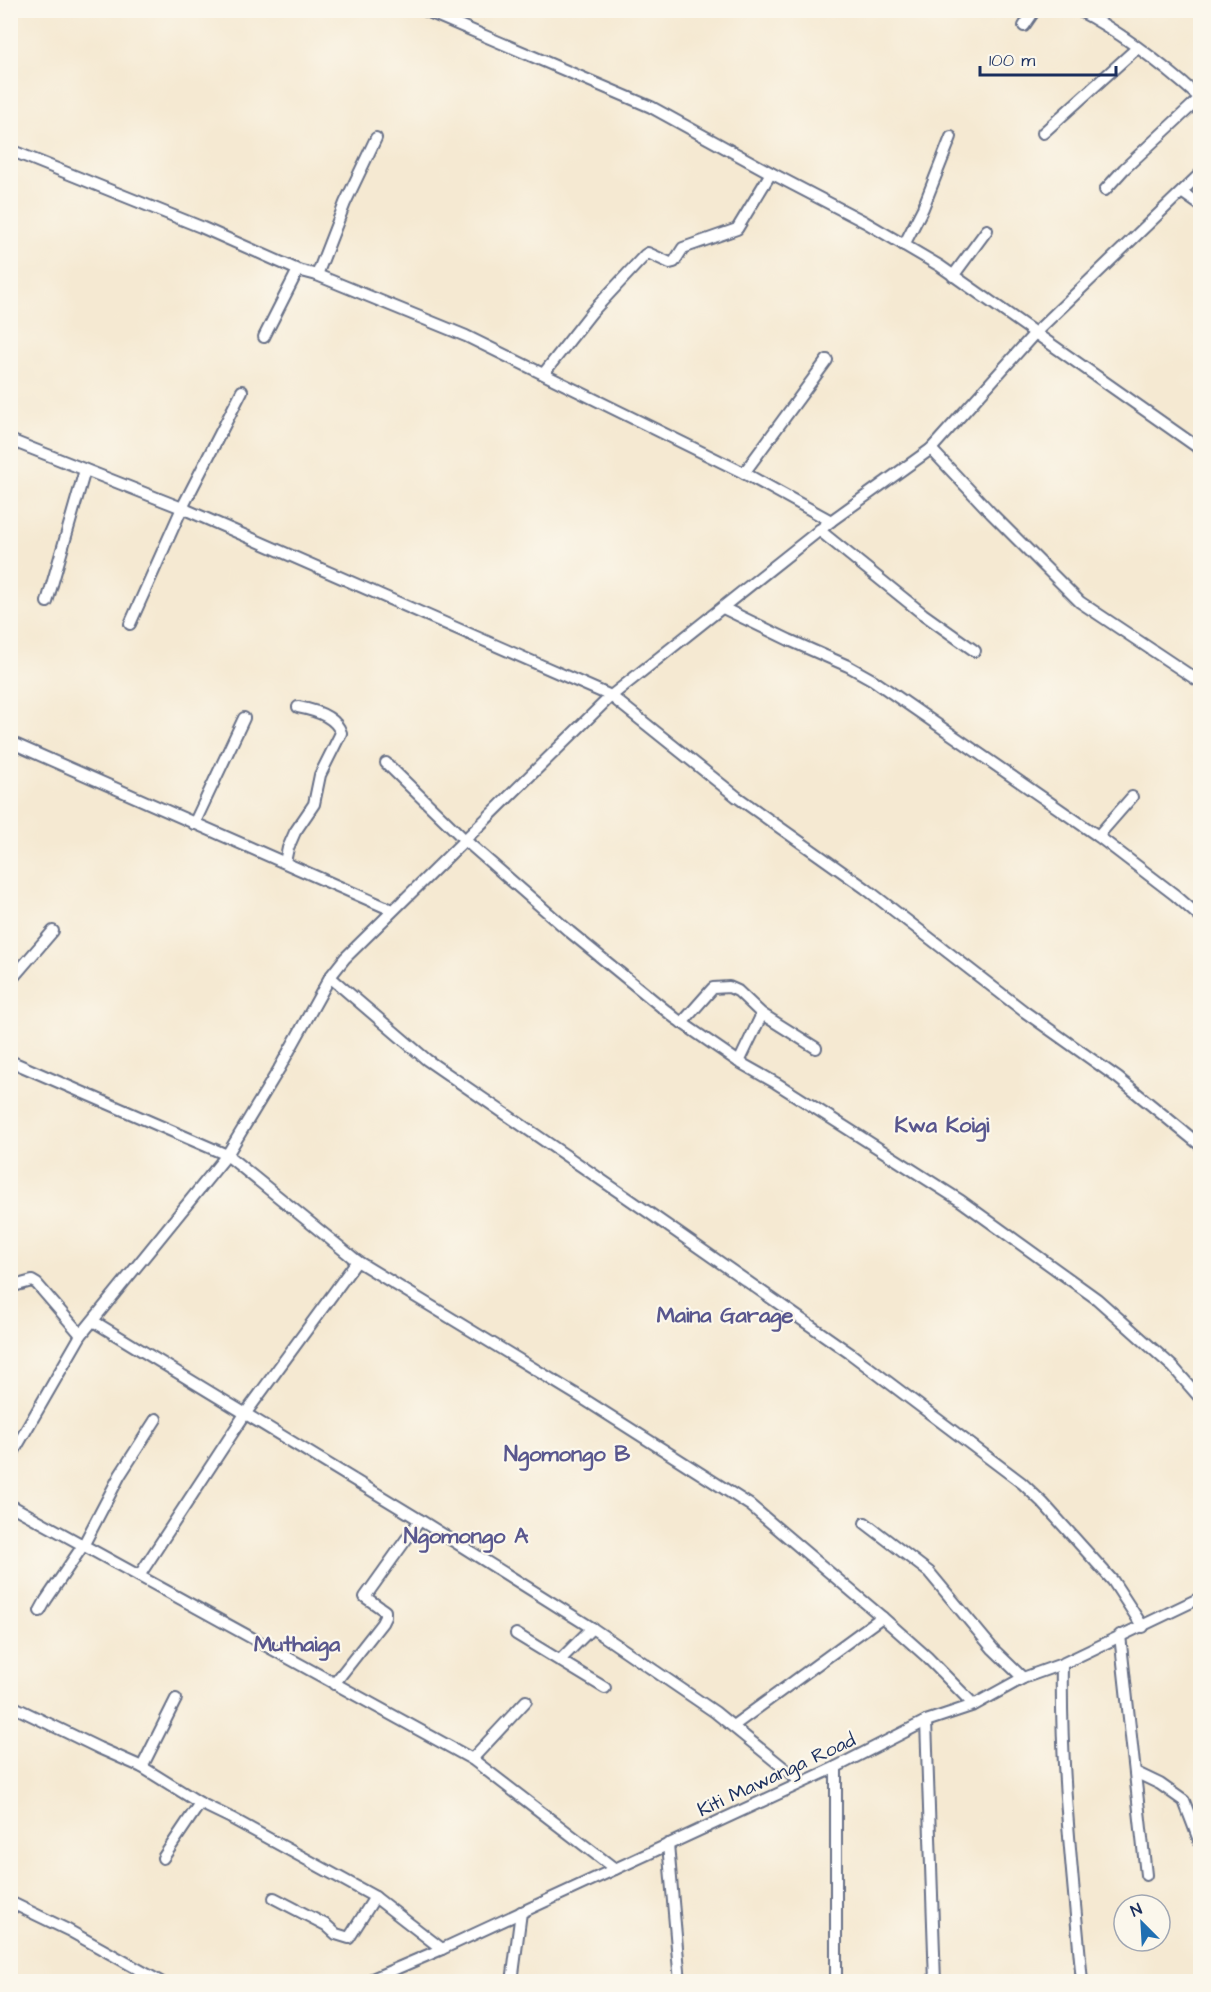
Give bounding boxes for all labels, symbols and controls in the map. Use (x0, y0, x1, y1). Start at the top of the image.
scale bar (980, 39, 1116, 77)
text: 100 m (989, 48, 1035, 73)
district label: Kwa Koigi (895, 1110, 990, 1142)
district label: Maina Garage (657, 1300, 793, 1332)
district label: Ngomongo B (504, 1439, 630, 1471)
district label: Ngomongo A (404, 1521, 529, 1553)
district label: Muthaiga (254, 1629, 341, 1661)
street label: Kiti Mawanga Road (693, 1726, 861, 1825)
north arrow (1112, 1893, 1172, 1953)
text: N (1127, 1898, 1145, 1922)

